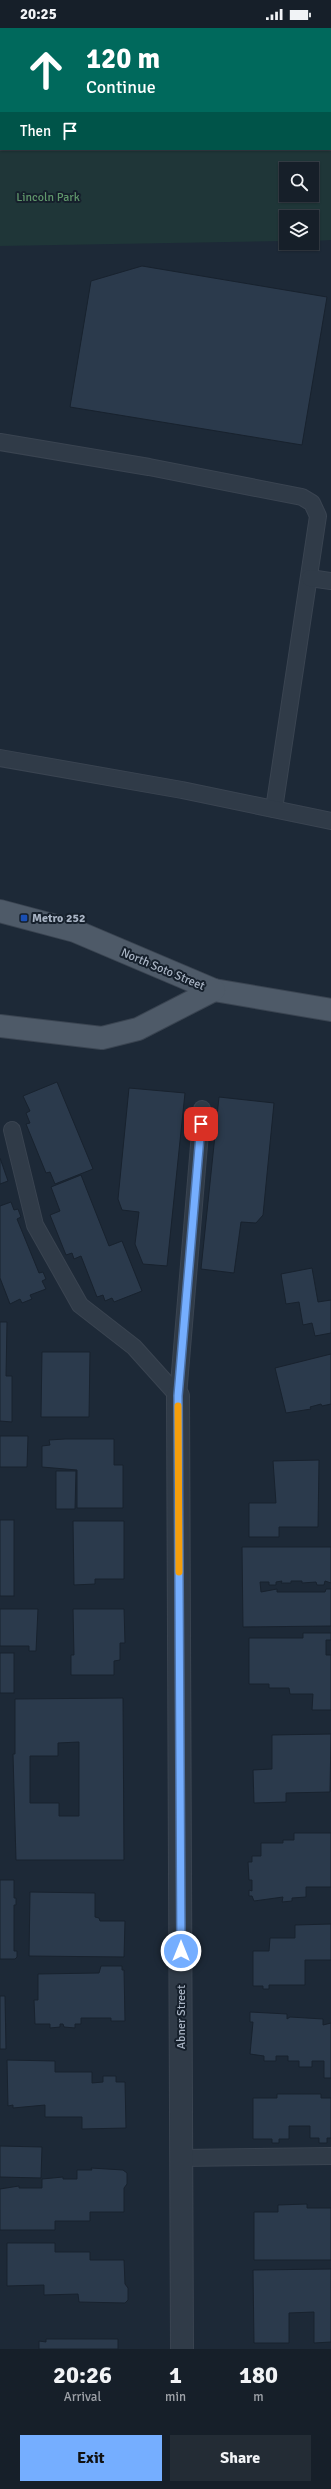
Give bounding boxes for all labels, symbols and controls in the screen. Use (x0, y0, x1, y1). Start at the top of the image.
text: 20:25 (20, 5, 57, 23)
text: 120 m (86, 42, 160, 76)
icon: ahead (20, 44, 72, 96)
text: Continue (86, 76, 156, 98)
icon: arrive (59, 120, 81, 142)
text: Then (20, 122, 51, 140)
map controls (279, 162, 319, 250)
button: search (279, 162, 319, 202)
park label: Lincoln Park (16, 190, 80, 205)
button: layers (279, 210, 319, 250)
place label: Metro 252 (32, 911, 85, 926)
marker: Metro 252 (19, 913, 29, 923)
street label: North Soto Street (119, 945, 207, 994)
pin (184, 1107, 218, 1141)
icon: arrive (190, 1113, 212, 1135)
position arrow (160, 1930, 202, 1972)
street label: Abner Street (174, 1985, 189, 2049)
text: 20:26 (53, 2360, 112, 2390)
text: 1 (169, 2360, 182, 2390)
text: 180 (239, 2360, 278, 2390)
text: Arrival (64, 2389, 101, 2405)
text: min (165, 2389, 186, 2405)
text: m (253, 2389, 264, 2405)
button: Exit (20, 2435, 162, 2481)
button: Share (170, 2435, 311, 2481)

